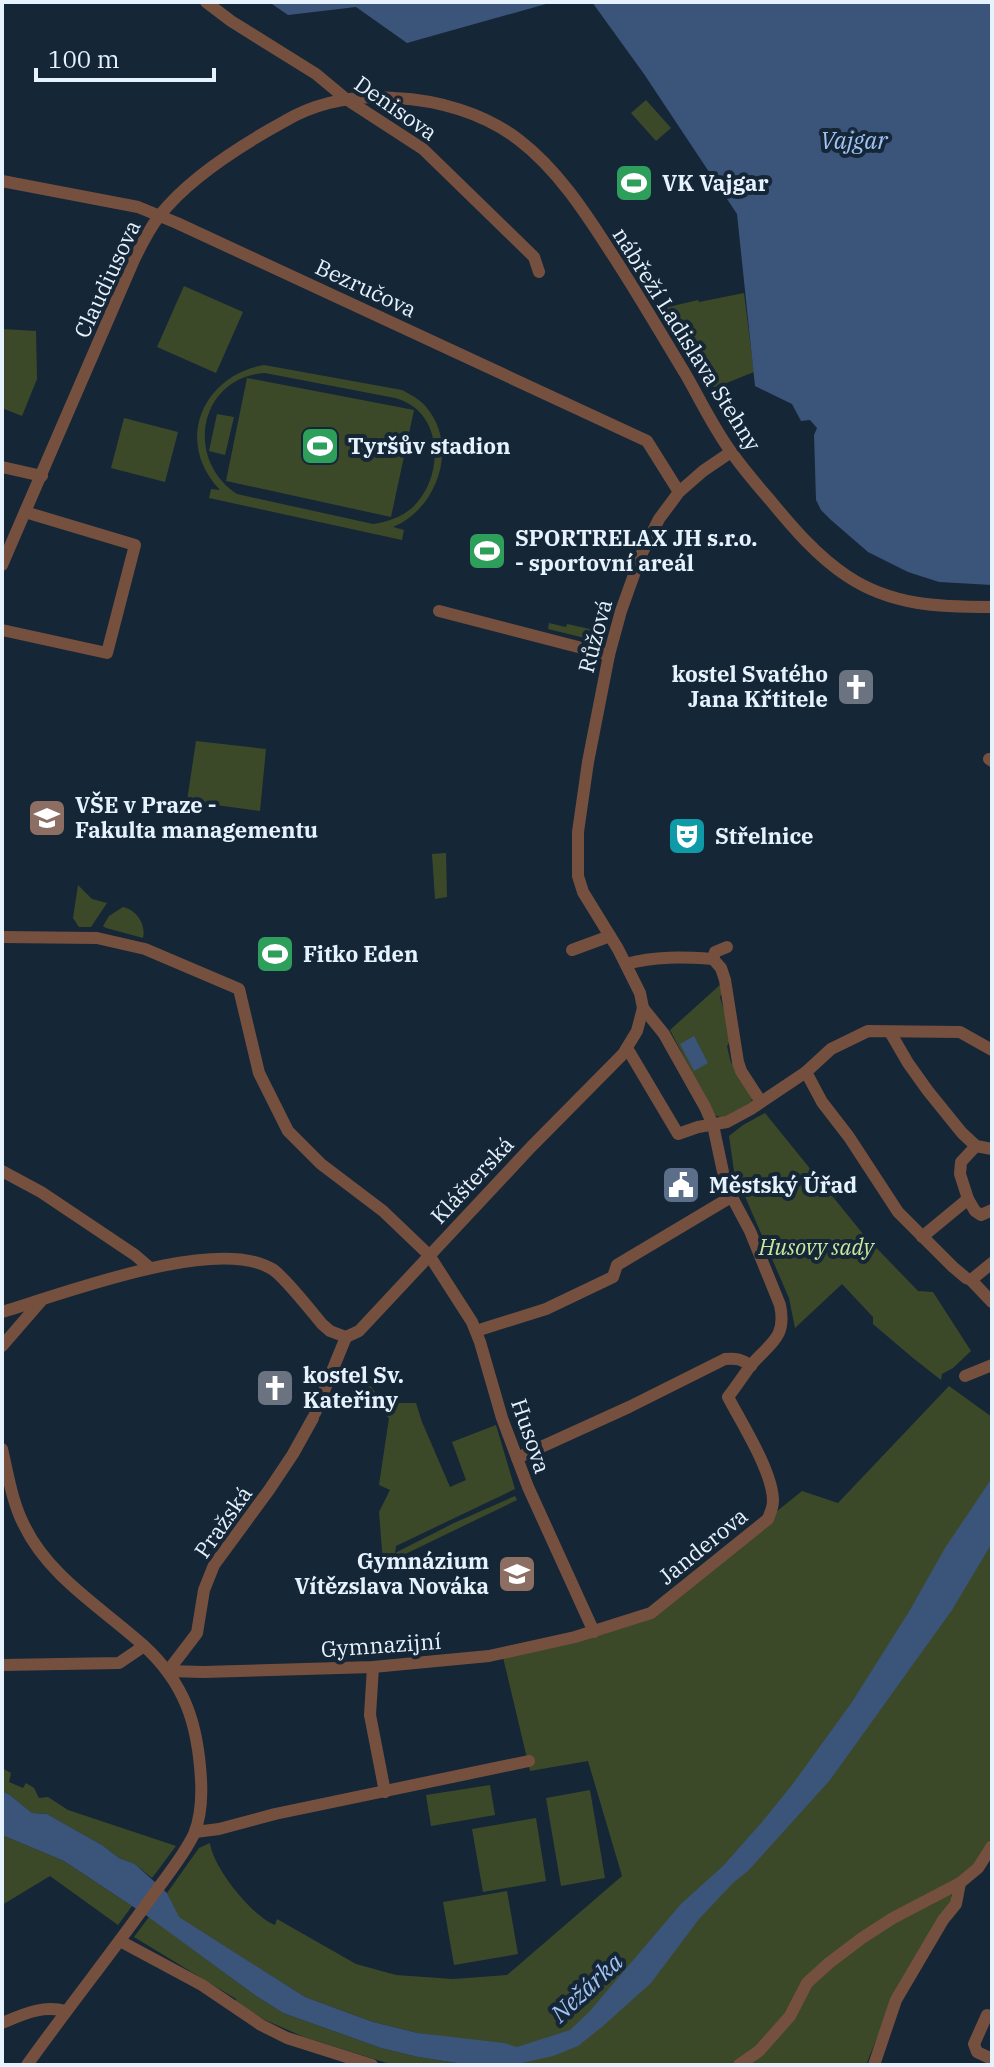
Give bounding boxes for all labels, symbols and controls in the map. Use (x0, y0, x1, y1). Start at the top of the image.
scale bar (36, 32, 214, 82)
text: 100 m (48, 43, 120, 75)
street label: Denisova (349, 69, 443, 147)
water label: Vajgar (820, 124, 889, 156)
sports icon: VK Vajgar (613, 162, 655, 204)
place label: VK Vajgar (662, 168, 769, 197)
street label: Claudiusova (67, 215, 146, 342)
street label: nábřeží Ladislava Stehny (607, 221, 768, 456)
street label: Bezručova (311, 252, 421, 324)
sports icon: Tyršův stadion (299, 425, 341, 467)
place label: Tyršův stadion (348, 431, 511, 460)
place label: SPORTRELAX JH s.r.o. - sportovní areál (515, 523, 758, 577)
sports icon: SPORTRELAX JH s.r.o. - sportovní areál (466, 530, 508, 572)
street label: Růžová (571, 596, 618, 676)
place label: kostel Svatého Jana Křtitele (672, 659, 828, 713)
church icon: kostel Svatého Jana Křtitele (835, 666, 877, 708)
place label: VŠE v Praze - Fakulta managementu (75, 790, 318, 844)
school or university icon: VŠE v Praze - Fakulta managementu (26, 797, 68, 839)
theatre icon: Střelnice (666, 815, 708, 857)
place label: Střelnice (715, 821, 814, 850)
sports icon: Fitko Eden (254, 933, 296, 975)
place label: Fitko Eden (303, 939, 418, 968)
street label: Klášterská (424, 1130, 520, 1230)
public building icon: Městský Úřad (660, 1164, 702, 1206)
place label: Městský Úřad (709, 1170, 857, 1199)
park label: Husovy sady (758, 1232, 875, 1261)
place label: kostel Sv. Kateřiny (303, 1360, 404, 1414)
church icon: kostel Sv. Kateřiny (254, 1367, 296, 1409)
street label: Husova (505, 1395, 558, 1477)
street label: Pražská (187, 1480, 258, 1564)
street label: Janderova (652, 1501, 753, 1590)
place label: Gymnázium Vítězslava Nováka (295, 1546, 489, 1600)
school or university icon: Gymnázium Vítězslava Nováka (496, 1553, 538, 1595)
street label: Gymnazijní (320, 1626, 442, 1663)
water label: Nežárka (543, 1946, 629, 2029)

